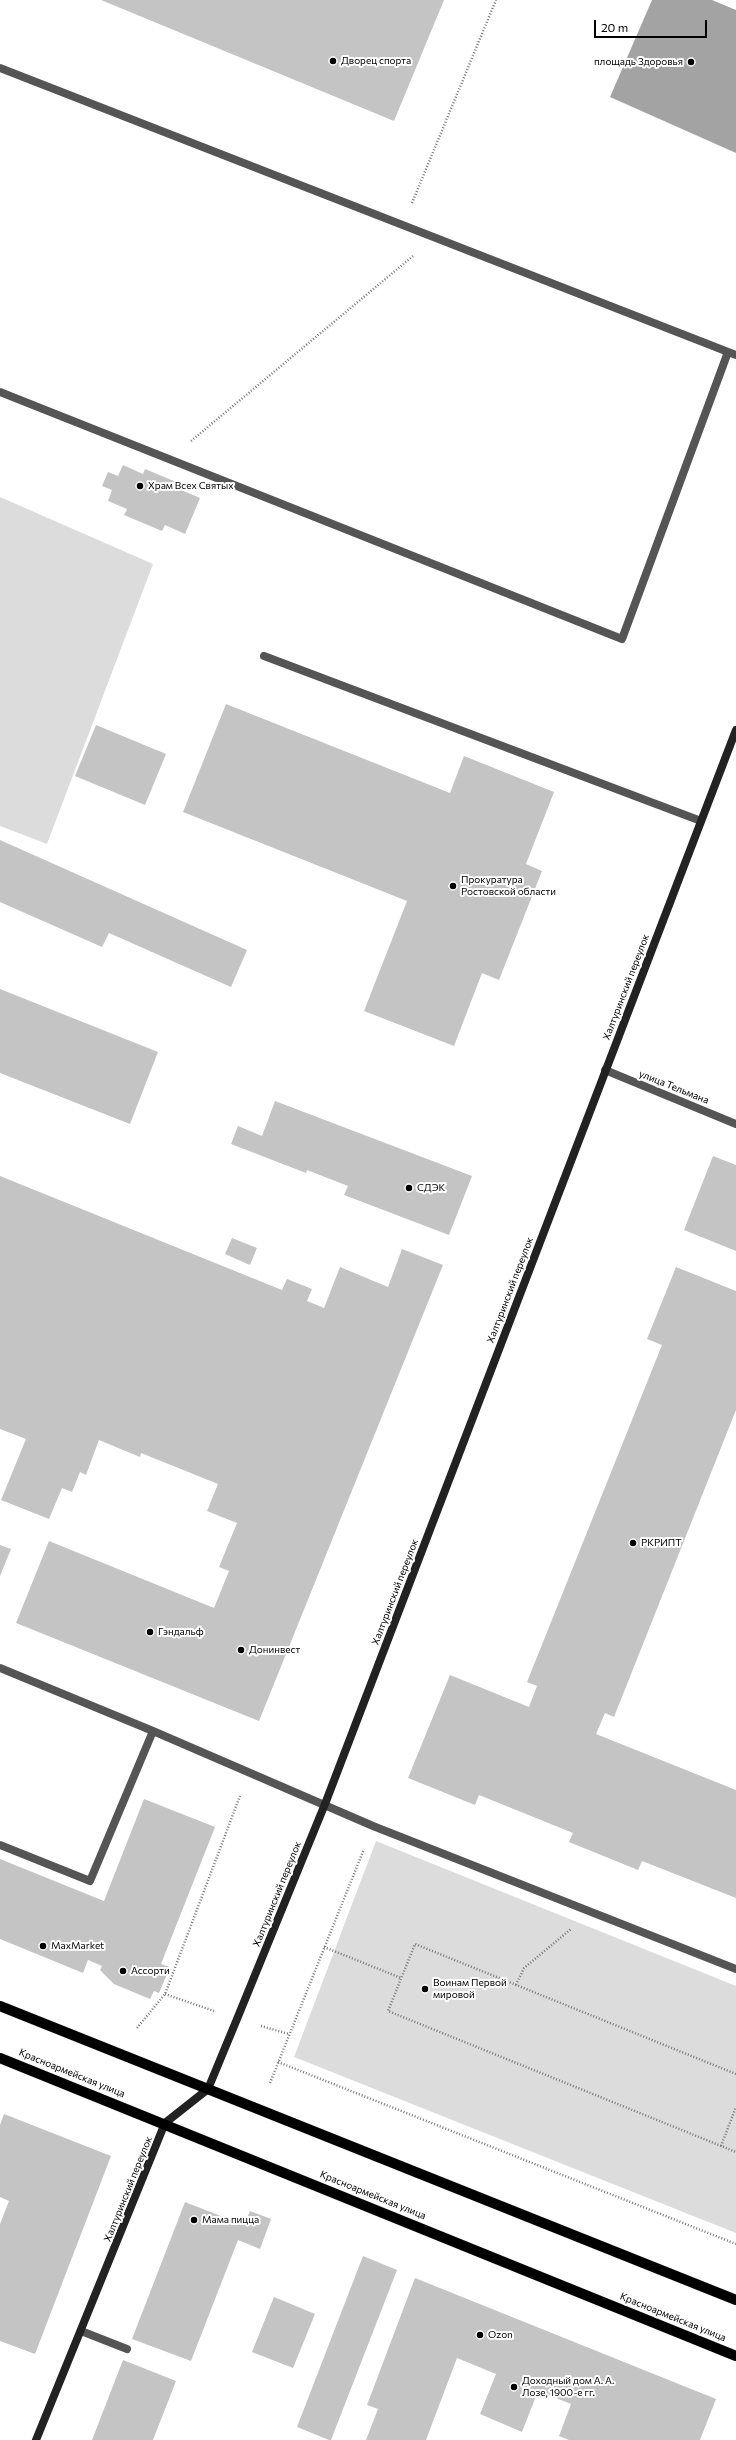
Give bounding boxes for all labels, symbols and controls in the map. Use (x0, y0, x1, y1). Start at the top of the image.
scale bar (596, 12, 709, 38)
text: 20 m (601, 20, 628, 34)
place label: Дворец спорта (341, 55, 411, 67)
marker: Дворец спорта (328, 56, 338, 66)
place label: площадь Здоровья (594, 56, 683, 68)
marker: площадь Здоровья (686, 57, 696, 67)
place label: Храм Всех Святых (148, 480, 233, 492)
marker: Храм Всех Святых (135, 481, 145, 491)
place label: Прокуратура Ростовской области (461, 874, 556, 898)
marker: Прокуратура Ростовской области (448, 881, 458, 891)
street label: Халтуринский переулок (600, 932, 652, 1042)
street label: улица Тельмана (637, 1068, 711, 1106)
place label: СДЭК (417, 1182, 445, 1194)
marker: СДЭК (404, 1183, 414, 1193)
street label: Халтуринский переулок (484, 1235, 536, 1345)
street label: Халтуринский переулок (369, 1537, 421, 1647)
place label: РКРИПТ (641, 1537, 682, 1549)
marker: РКРИПТ (628, 1538, 638, 1548)
place label: Гэндальф (158, 1626, 204, 1638)
marker: Гэндальф (145, 1627, 155, 1637)
place label: Донинвест (249, 1644, 300, 1656)
marker: Донинвест (236, 1645, 246, 1655)
street label: Халтуринский переулок (250, 1840, 304, 1948)
place label: MaxMarket (51, 1940, 104, 1952)
marker: MaxMarket (38, 1941, 48, 1951)
place label: Ассорти (131, 1965, 170, 1977)
marker: Ассорти (118, 1966, 128, 1976)
place label: Воинам Первой мировой (433, 1977, 507, 2000)
marker: Воинам Первой мировой (420, 1984, 430, 1994)
street label: Красноармейская улица (17, 2046, 127, 2100)
street label: Халтуринский переулок (101, 2135, 155, 2243)
street label: Красноармейская улица (318, 2168, 428, 2222)
place label: Мама пицца (202, 2214, 259, 2226)
marker: Мама пицца (189, 2215, 199, 2225)
street label: Красноармейская улица (618, 2290, 728, 2344)
place label: Ozon (488, 2329, 513, 2341)
marker: Ozon (475, 2330, 485, 2340)
place label: Доходный дом А. А. Лозе, 1900-е гг. (522, 2375, 614, 2398)
marker: Доходный дом А. А. Лозе, 1900-е гг. (509, 2382, 519, 2392)

